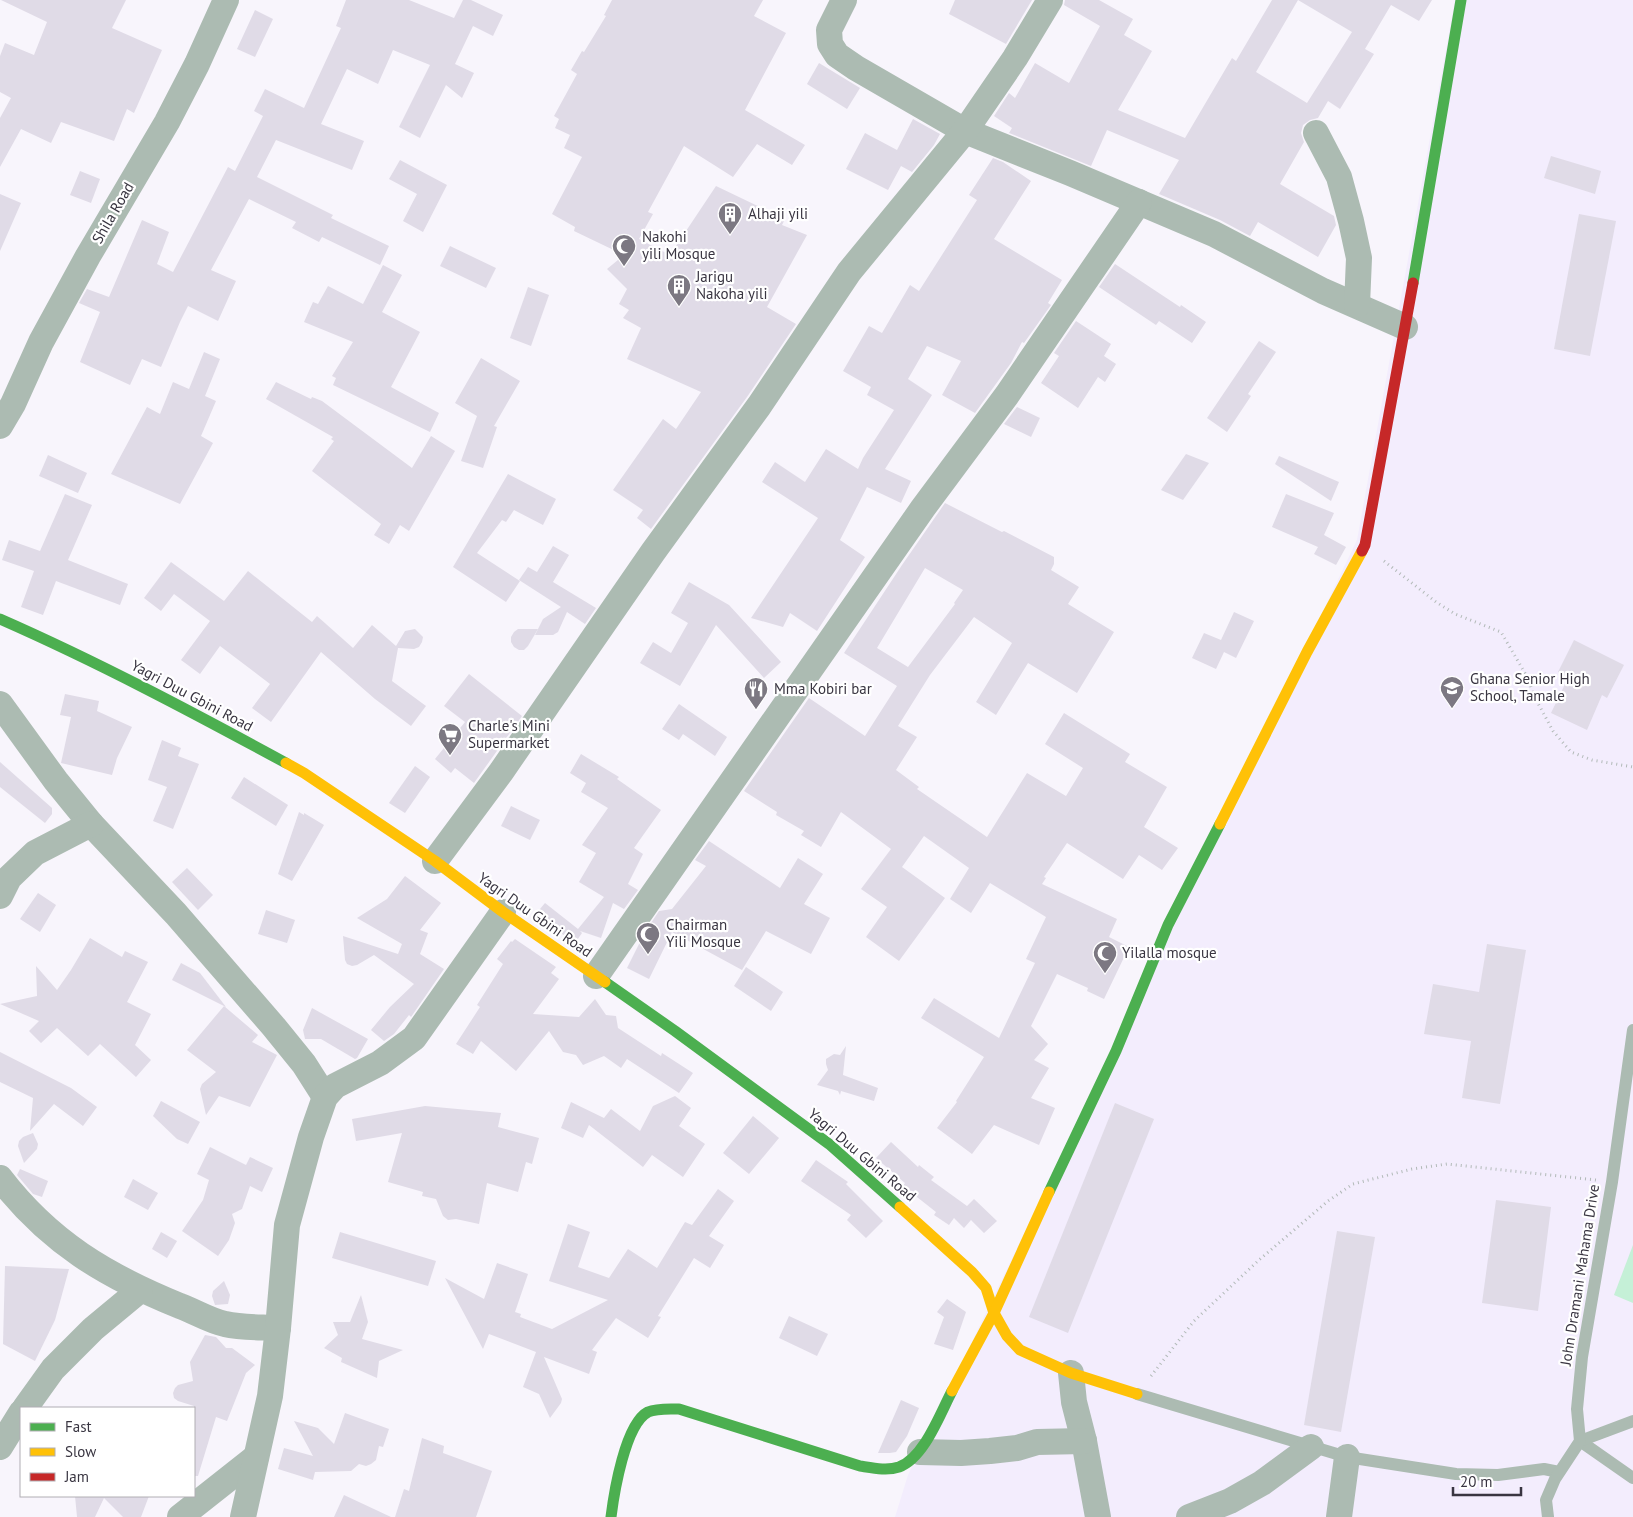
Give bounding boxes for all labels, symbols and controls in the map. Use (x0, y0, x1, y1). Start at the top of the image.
street label: Shila Road (87, 179, 138, 247)
building icon: Alhaji yili (717, 201, 743, 235)
place label: Alhaji yili (748, 204, 808, 223)
place label: Nakohi yili Mosque (642, 227, 715, 263)
mosque icon: Nakohi yili Mosque (611, 233, 637, 267)
place label: Jarigu Nakoha yili (695, 267, 767, 303)
building icon: Jarigu Nakoha yili (666, 273, 692, 307)
street label: Yagri Duu Gbini Road (128, 655, 256, 736)
place label: Ghana Senior High School, Tamale (1470, 669, 1590, 705)
school or university icon: Ghana Senior High School, Tamale (1439, 675, 1465, 709)
restaurant icon: Mma Kobiri bar (743, 676, 769, 710)
place label: Mma Kobiri bar (774, 679, 872, 698)
place label: Charle's Mini Supermarket (468, 716, 550, 752)
supermarket icon: Charle's Mini Supermarket (437, 722, 463, 756)
street label: Yagri Duu Gbini Road (474, 868, 596, 961)
place label: Chairman Yili Mosque (666, 915, 741, 951)
mosque icon: Chairman Yili Mosque (635, 921, 661, 955)
mosque icon: Yilalla mosque (1092, 940, 1118, 974)
place label: Yilalla mosque (1122, 943, 1217, 962)
street label: Yagri Duu Gbini Road (804, 1104, 920, 1205)
street label: John Dramani Mahama Drive (1556, 1183, 1603, 1368)
legend (20, 1407, 195, 1497)
text: Fast (65, 1417, 92, 1436)
text: Slow (65, 1442, 96, 1461)
scale bar (1453, 1464, 1520, 1496)
text: Jam (64, 1467, 89, 1486)
text: 20 m (1460, 1472, 1493, 1491)

